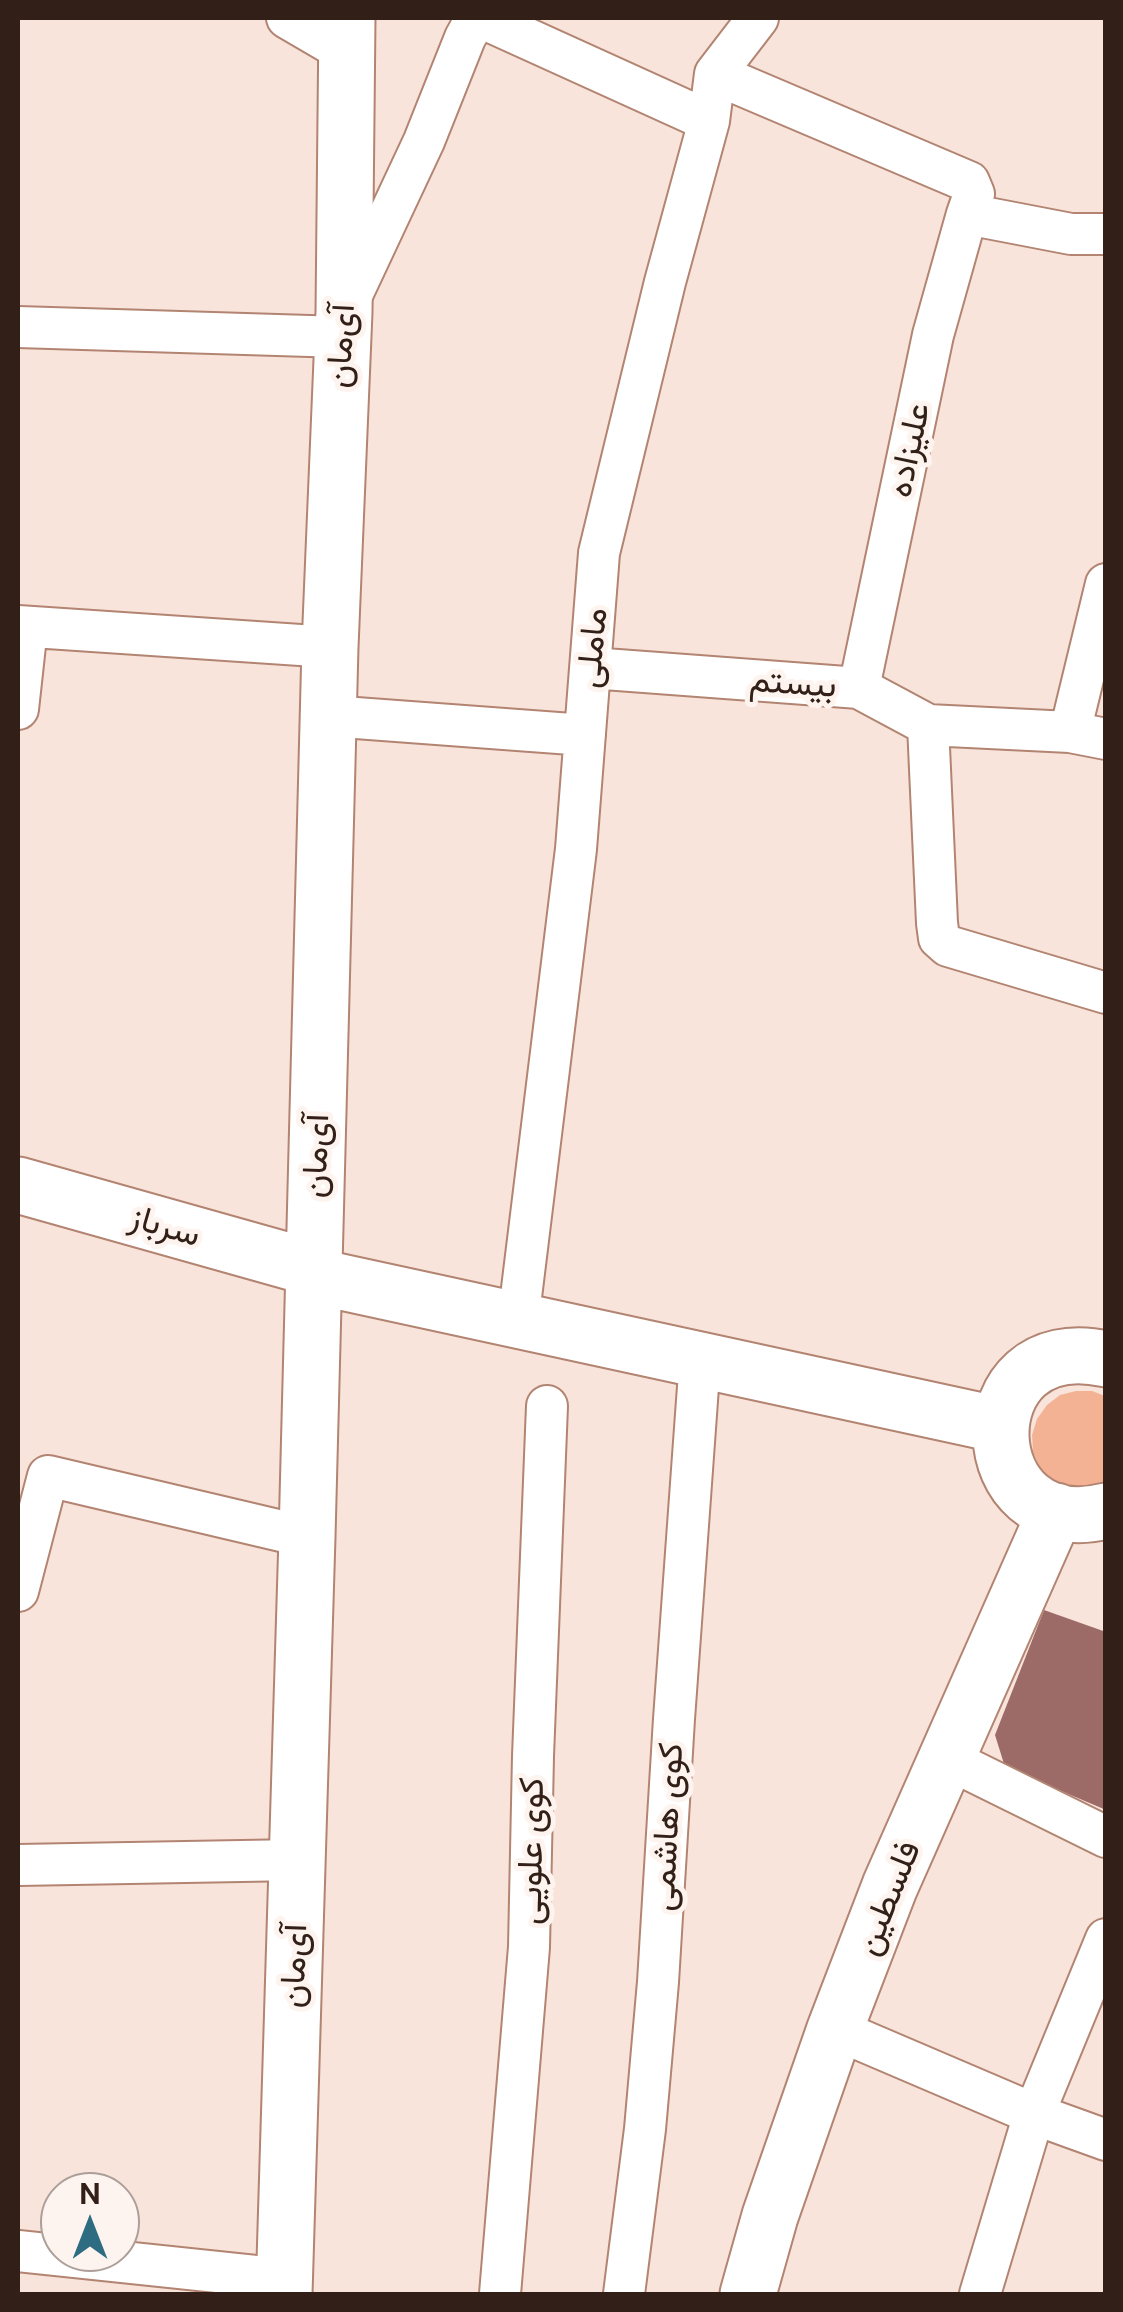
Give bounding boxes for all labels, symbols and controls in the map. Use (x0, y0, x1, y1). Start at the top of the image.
street label: آی‌مان (318, 303, 364, 389)
street label: علیزاده (879, 399, 939, 501)
street label: ماملی (568, 606, 616, 690)
street label: بیستم (748, 659, 838, 707)
street label: آی‌مان (294, 1113, 338, 1199)
street label: سرباز (125, 1196, 205, 1256)
street label: کوی هاشمی (642, 1742, 692, 1912)
street label: کوی علویی (509, 1777, 553, 1925)
street label: فلسطین (846, 1835, 930, 1961)
street label: آی‌مان (272, 1923, 316, 2009)
north arrow (40, 2172, 140, 2272)
text: N (79, 2177, 101, 2210)

